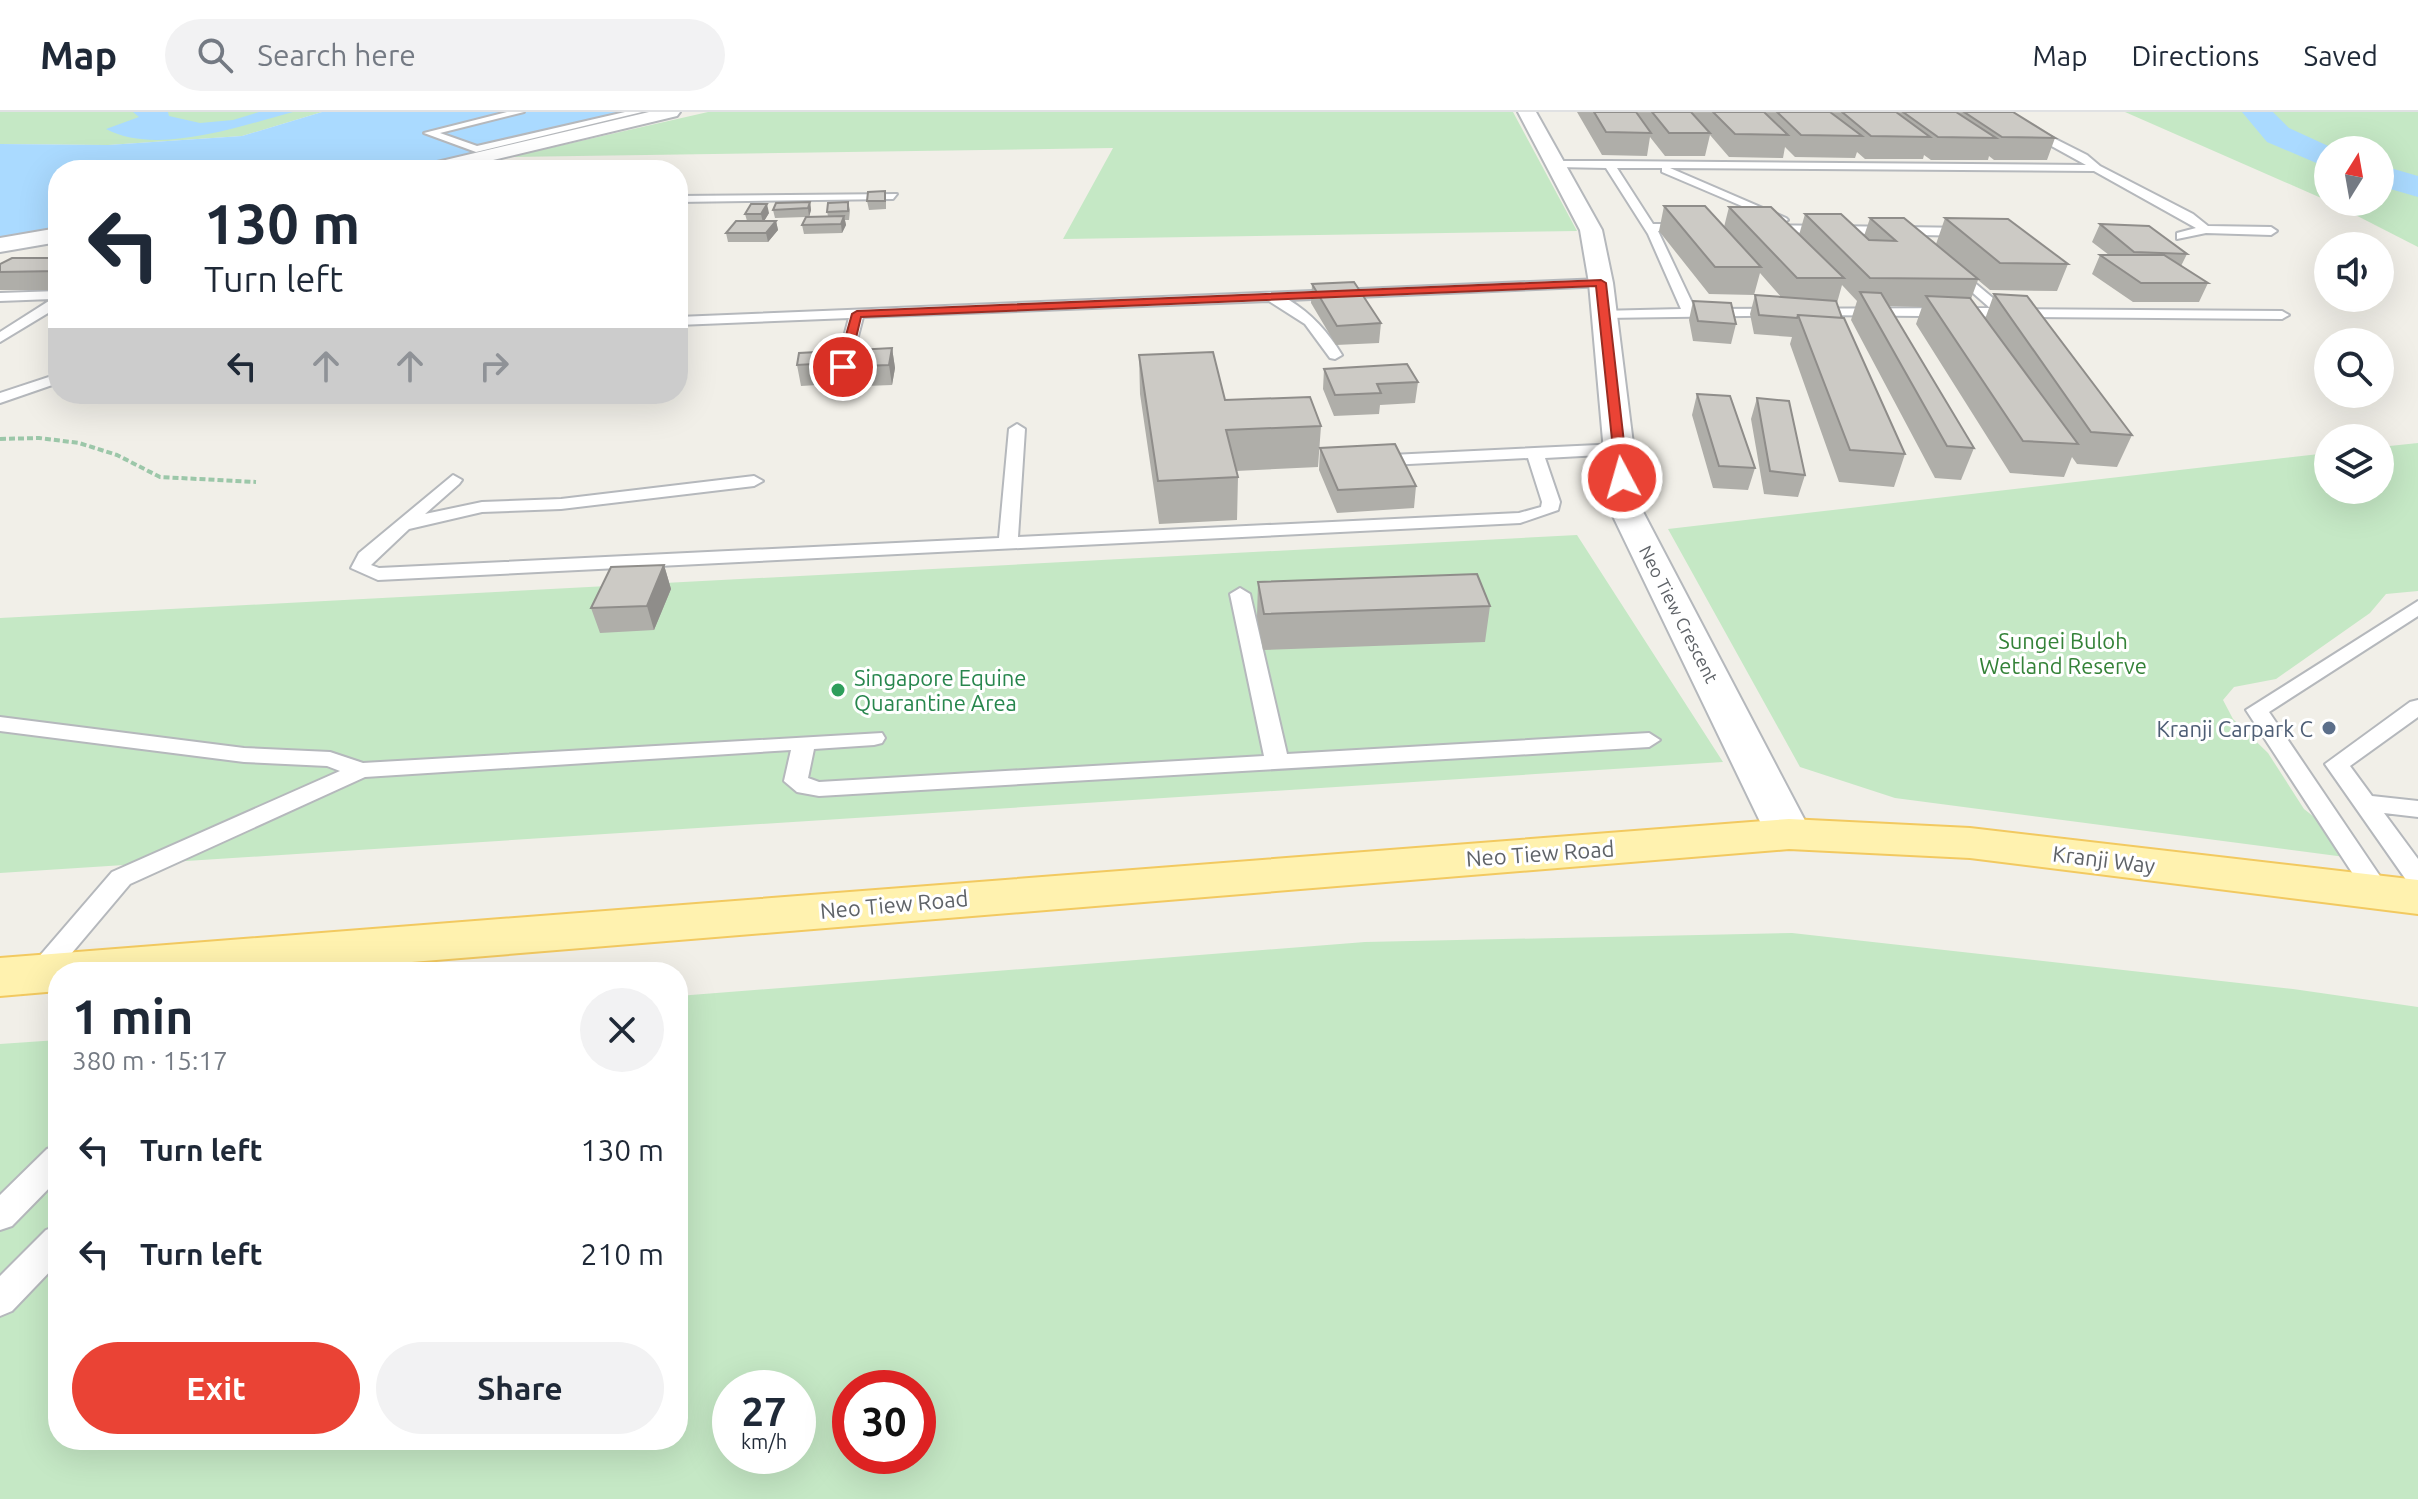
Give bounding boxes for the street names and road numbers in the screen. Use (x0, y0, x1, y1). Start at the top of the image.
street label: Neo Tiew Crescent (1636, 542, 1722, 686)
street label: Neo Tiew Road (1465, 835, 1615, 871)
street label: Kranji Way (2051, 840, 2157, 878)
street label: Neo Tiew Road (819, 885, 969, 923)

